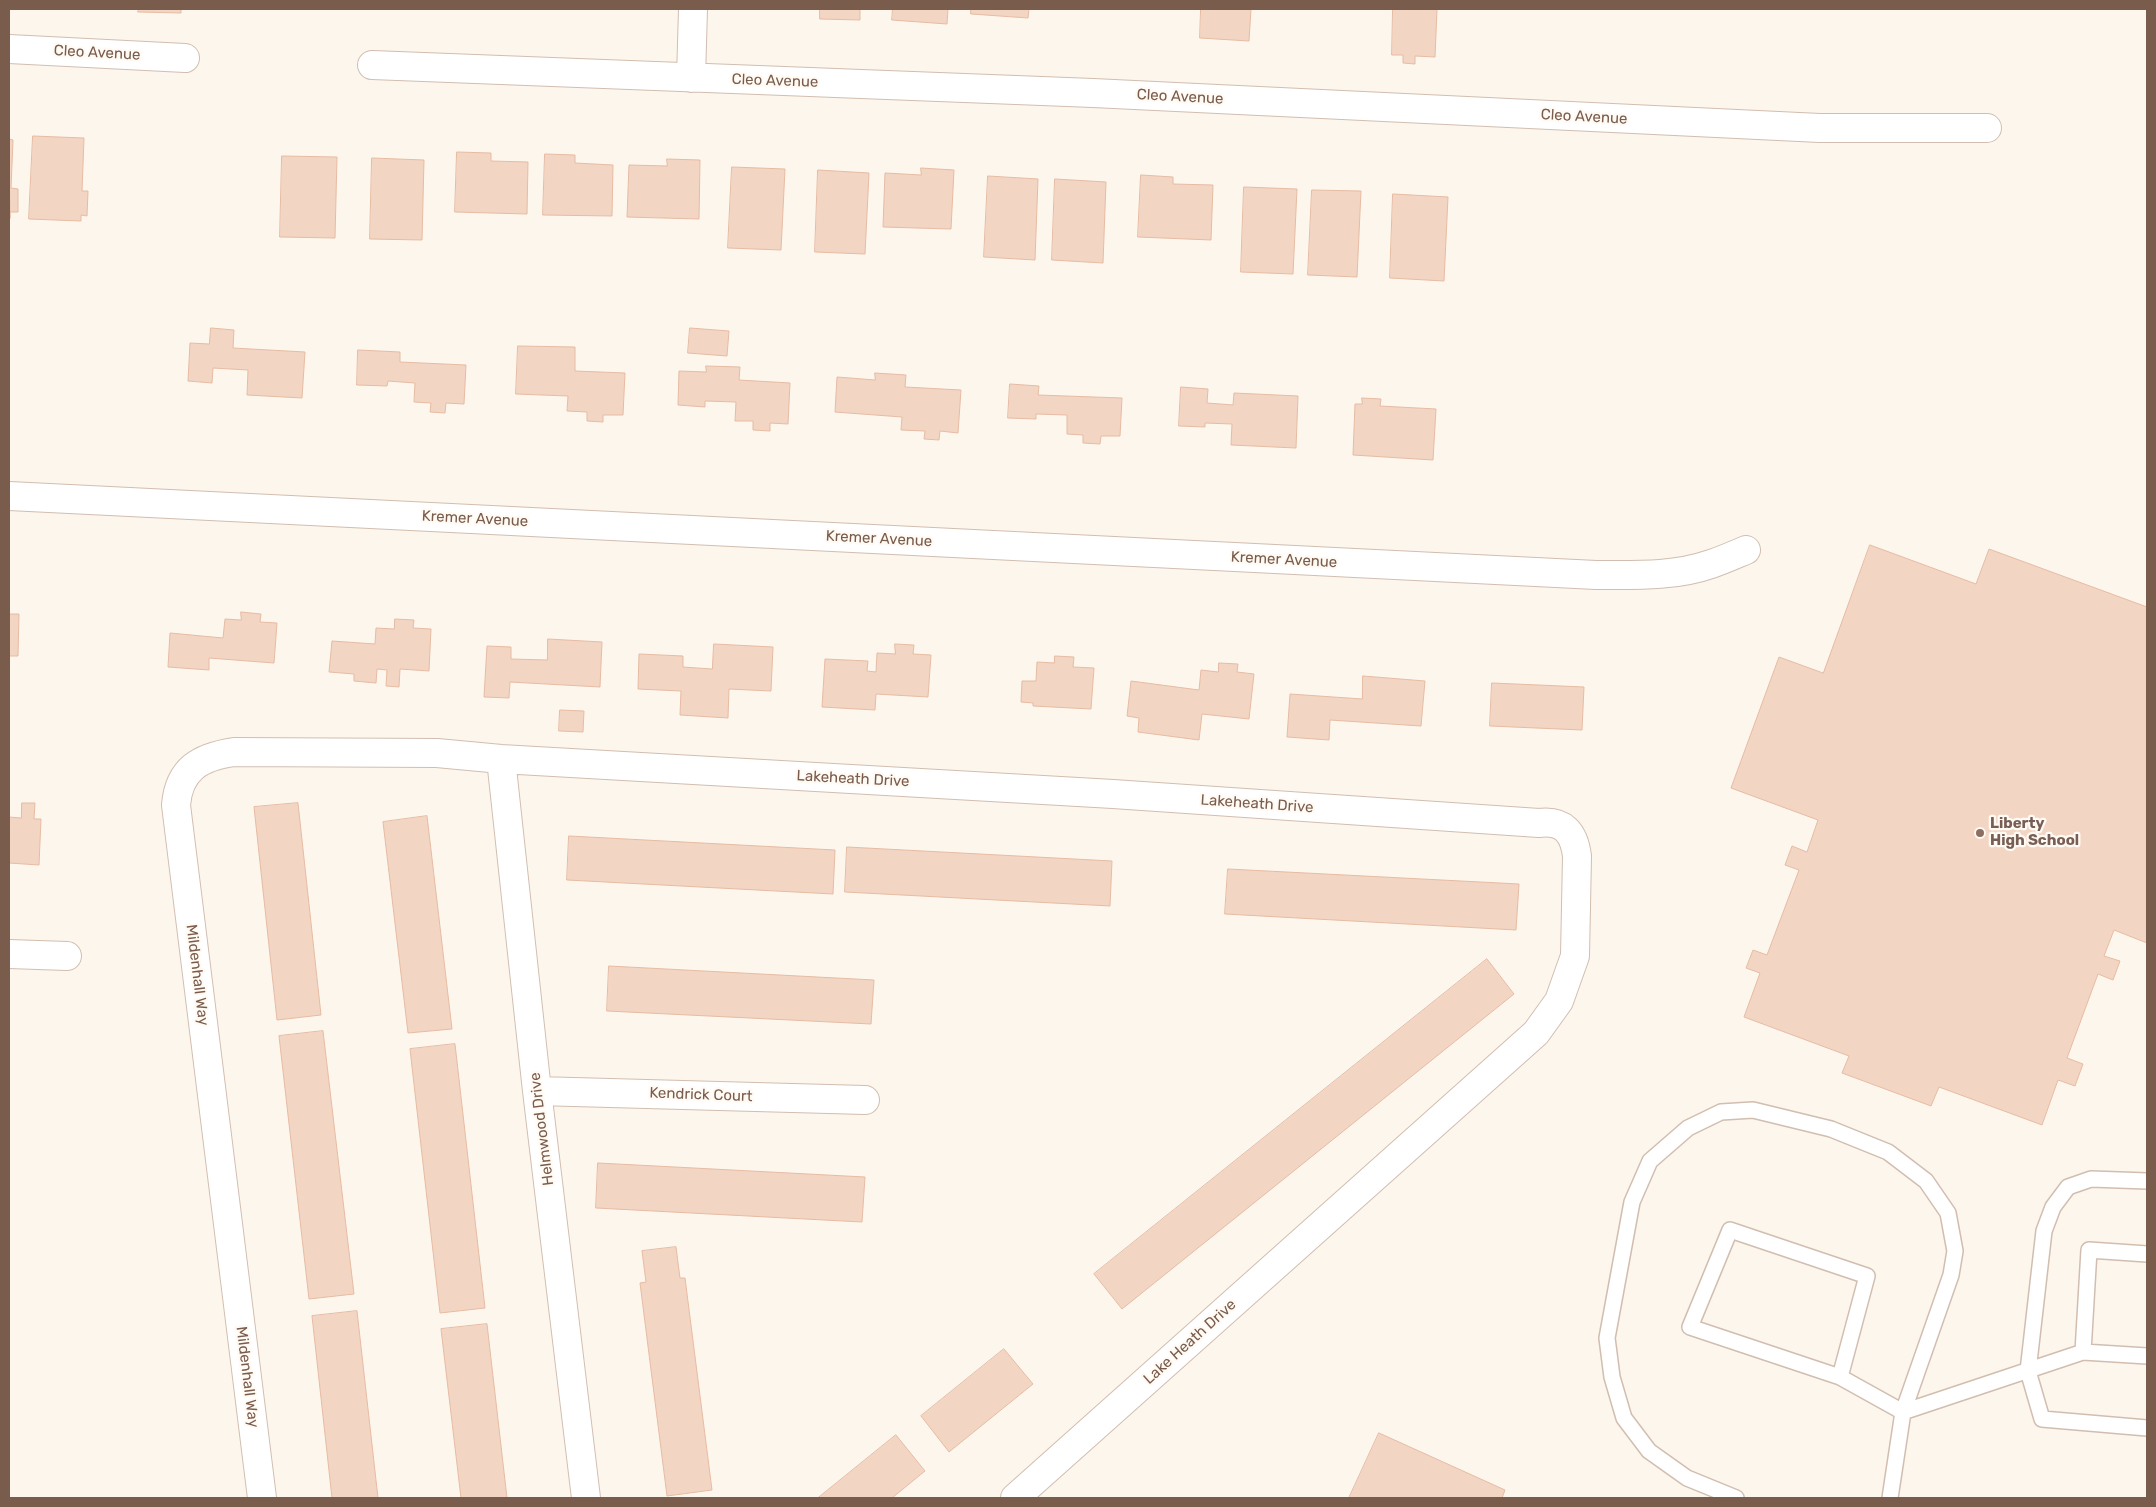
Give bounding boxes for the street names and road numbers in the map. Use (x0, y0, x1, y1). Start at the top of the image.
street label: Cleo Avenue (53, 42, 141, 64)
street label: Cleo Avenue (731, 70, 819, 92)
street label: Cleo Avenue (1136, 86, 1224, 108)
street label: Cleo Avenue (1540, 106, 1628, 128)
street label: Kremer Avenue (421, 507, 529, 531)
street label: Kremer Avenue (825, 527, 933, 551)
street label: Kremer Avenue (1230, 548, 1338, 572)
street label: Lakeheath Drive (796, 767, 910, 791)
street label: Lakeheath Drive (1200, 791, 1314, 817)
street label: Mildenhall Way (182, 923, 212, 1027)
street label: Helmwood Drive (526, 1071, 558, 1187)
street label: Kendrick Court (649, 1084, 753, 1106)
street label: Lake Heath Drive (1140, 1296, 1240, 1388)
street label: Mildenhall Way (232, 1325, 262, 1429)

